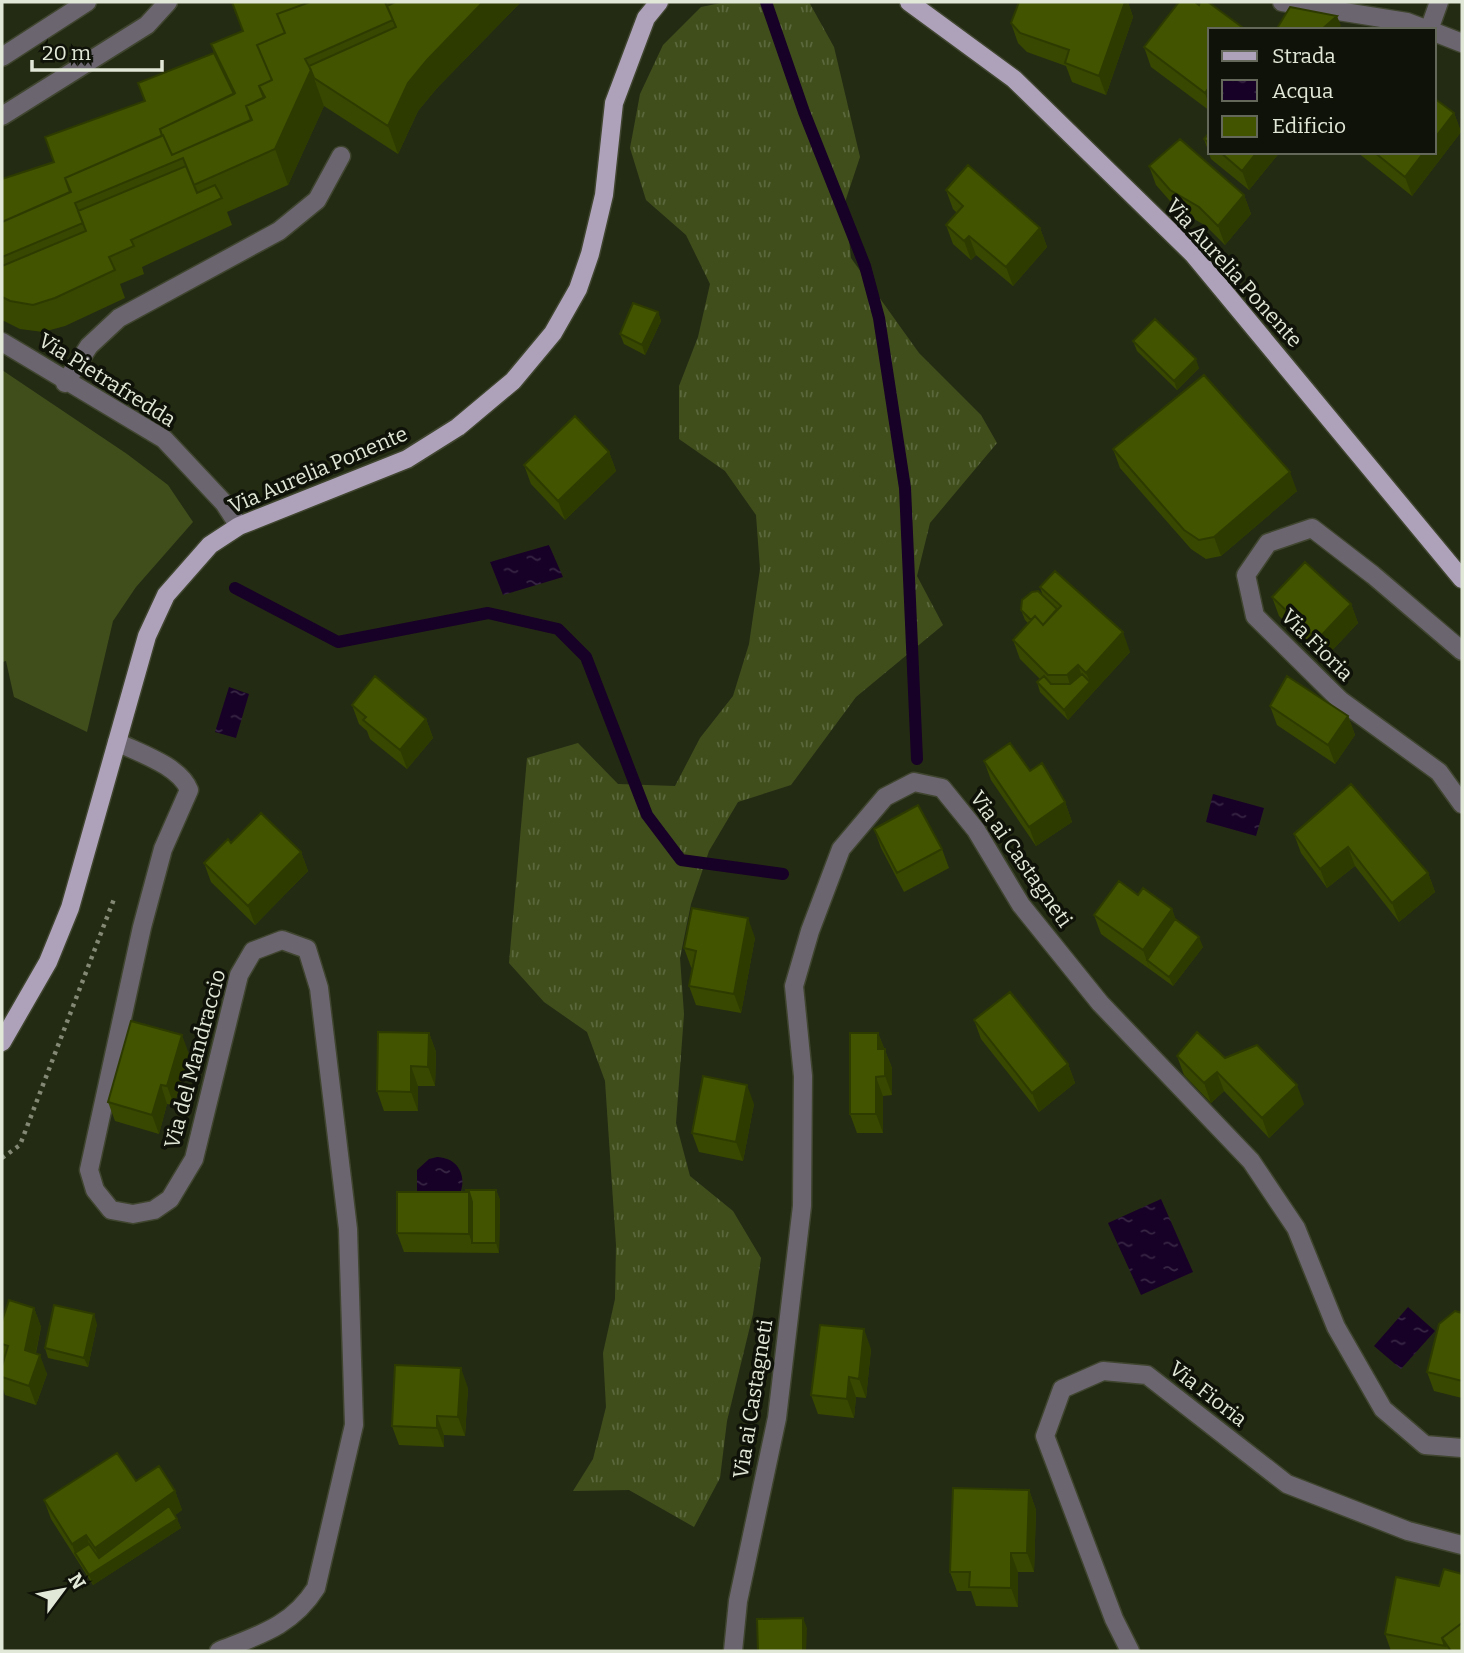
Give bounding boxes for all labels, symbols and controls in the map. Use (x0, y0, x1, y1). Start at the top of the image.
scale bar (32, 28, 161, 72)
legend (1208, 28, 1436, 154)
text: 20 m (42, 40, 91, 66)
text: Strada (1272, 43, 1336, 69)
text: Acqua (1272, 78, 1334, 104)
text: Edificio (1272, 113, 1346, 139)
street label: Via Aurelia Ponente (1160, 193, 1308, 353)
street label: Via Pietrafredda (34, 327, 181, 433)
street label: Via Aurelia Ponente (225, 421, 411, 519)
street label: Via Fioria (1275, 603, 1359, 687)
street label: Via ai Castagneti (964, 786, 1078, 932)
street label: Via del Mandraccio (159, 967, 231, 1151)
street label: Via ai Castagneti (728, 1318, 778, 1480)
street label: Via Fioria (1164, 1356, 1252, 1433)
north arrow (28, 1555, 98, 1625)
text: N (63, 1569, 91, 1594)

